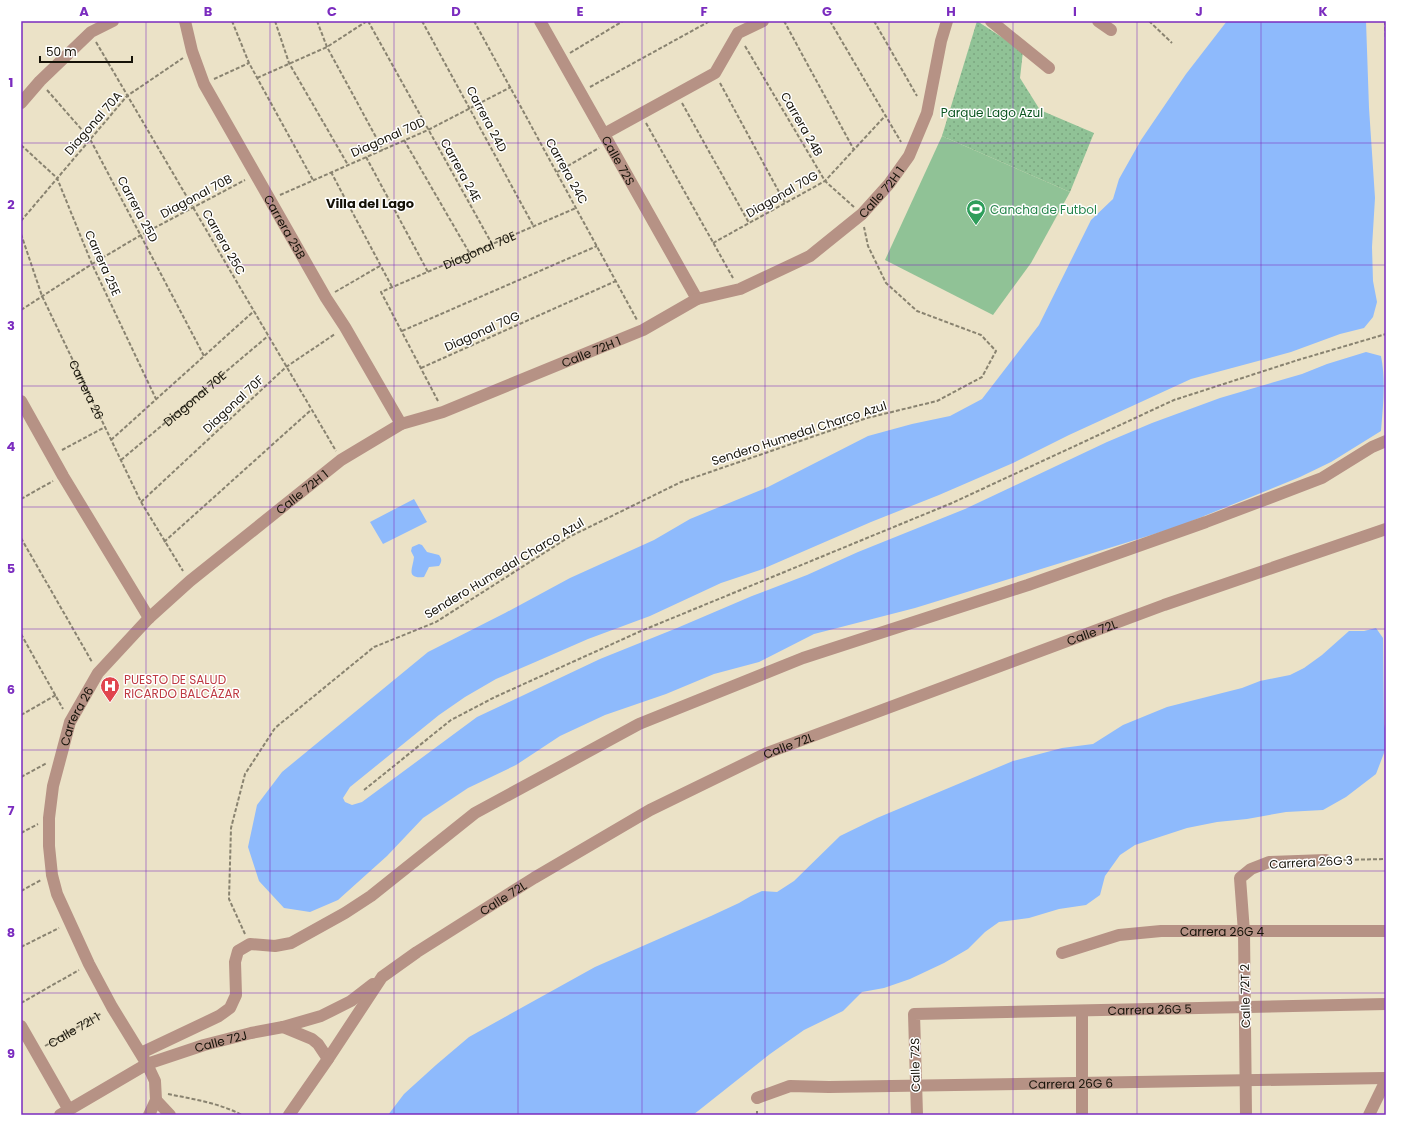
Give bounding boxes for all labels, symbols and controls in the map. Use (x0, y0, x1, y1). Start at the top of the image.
text: A (79, 2, 89, 21)
text: B (204, 2, 213, 21)
text: C (327, 2, 337, 21)
text: D (451, 2, 461, 21)
text: E (576, 2, 584, 21)
text: F (700, 2, 708, 21)
text: G (822, 2, 832, 21)
text: H (946, 2, 956, 21)
text: I (1073, 2, 1077, 21)
text: J (1195, 2, 1203, 21)
text: K (1318, 2, 1328, 21)
scale bar (40, 38, 132, 64)
text: 50 m (46, 43, 77, 60)
text: 1 (9, 73, 13, 92)
street label: Carrera 24D (462, 83, 512, 155)
street label: Diagonal 70A (61, 87, 125, 159)
street label: Carrera 24B (777, 89, 827, 159)
park label: Parque Lago Azul (941, 104, 1043, 121)
street label: Diagonal 70D (348, 113, 428, 161)
street label: Calle 72S (598, 132, 639, 188)
street label: Carrera 24E (437, 135, 485, 205)
street label: Carrera 24C (542, 135, 592, 207)
street label: Calle 72H 1 (854, 163, 908, 221)
street label: Diagonal 70G (743, 166, 821, 222)
street label: Diagonal 70B (157, 170, 235, 222)
street label: Carrera 25D (113, 173, 163, 245)
street label: Carrera 25B (260, 191, 310, 262)
district label: Villa del Lago (326, 194, 414, 213)
text: 2 (7, 195, 15, 214)
sports icon: Cancha de Futbol (965, 198, 987, 226)
place label: Cancha de Futbol (990, 201, 1097, 218)
street label: Carrera 25C (198, 206, 250, 278)
street label: Carrera 25E (81, 227, 125, 299)
street label: Diagonal 70E (440, 227, 518, 273)
street label: Diagonal 70G (442, 307, 522, 355)
text: 3 (7, 316, 15, 335)
street label: Calle 72H 1 (559, 332, 623, 371)
street label: Carrera 26 (65, 357, 108, 422)
street label: Diagonal 70E (159, 367, 230, 430)
street label: Diagonal 70F (199, 371, 267, 437)
street label: Sendero Humedal Charco Azul (709, 397, 889, 469)
text: 4 (7, 437, 16, 456)
street label: Calle 72H 1 (272, 465, 331, 518)
street label: Sendero Humedal Charco Azul (421, 514, 587, 622)
text: 5 (7, 559, 15, 578)
street label: Calle 72L (1064, 615, 1119, 649)
place label: PUESTO DE SALUD RICARDO BALCÁZAR (124, 671, 240, 702)
hospital icon: PUESTO DE SALUD RICARDO BALCÁZAR (99, 675, 121, 703)
text: 6 (7, 680, 15, 699)
street label: Carrera 26 (56, 683, 97, 748)
street label: Calle 72L (760, 728, 816, 762)
text: 7 (8, 801, 15, 820)
street label: Carrera 26G 3 (1269, 851, 1353, 873)
street label: Calle 72L (476, 876, 530, 919)
text: 8 (7, 923, 15, 942)
street label: Carrera 26G 4 (1180, 923, 1265, 940)
street label: Calle 72T 2 (1236, 964, 1254, 1028)
street label: Carrera 26G 5 (1108, 1000, 1192, 1018)
street label: Calle 72I 1 (44, 1008, 103, 1051)
street label: Calle 72J (192, 1026, 249, 1056)
street label: Calle 72S (906, 1038, 924, 1092)
text: 9 (7, 1044, 15, 1063)
street label: Carrera 26G 6 (1029, 1074, 1113, 1092)

